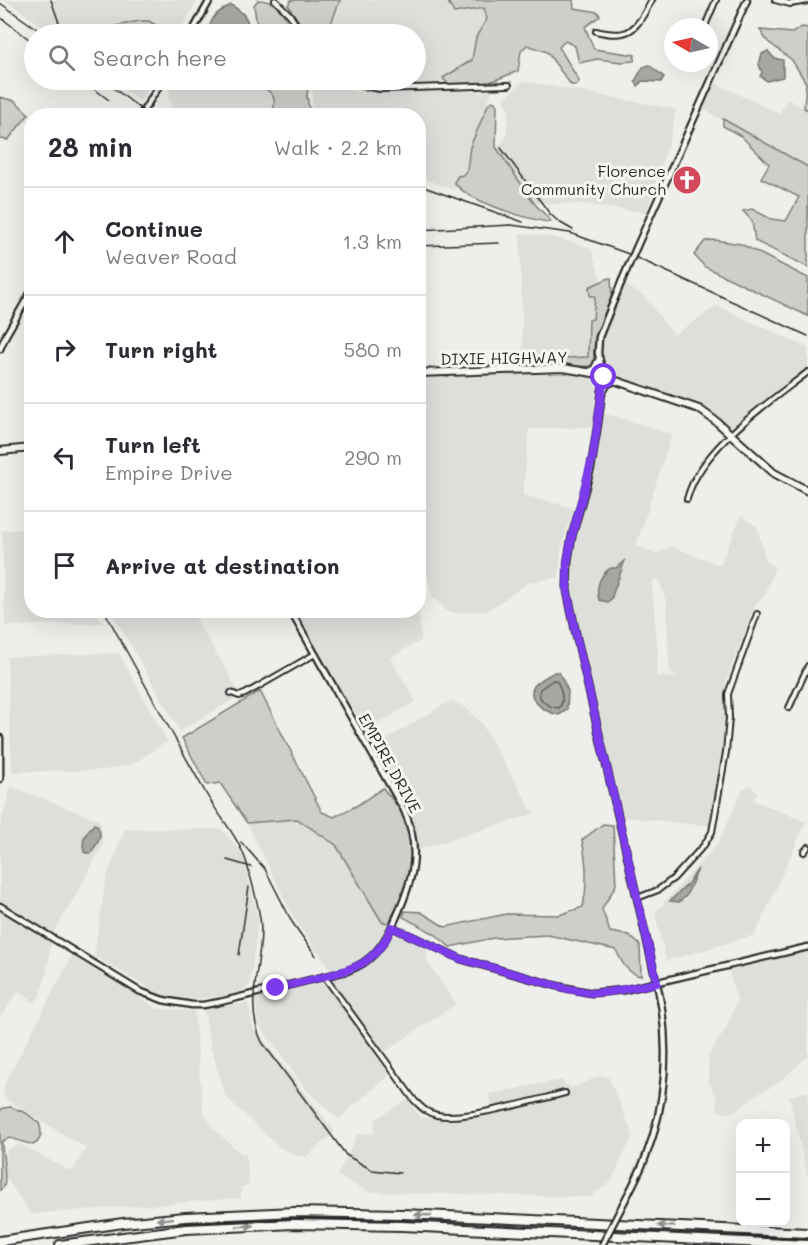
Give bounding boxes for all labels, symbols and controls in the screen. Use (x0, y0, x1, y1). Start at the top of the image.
north arrow (664, 18, 718, 72)
search box (24, 24, 426, 90)
icon: search (45, 41, 78, 74)
text: Search here (93, 43, 227, 72)
text: 28 min (48, 130, 132, 164)
text: Walk · 2.2 km (274, 134, 402, 160)
place label: Florence Community Church (521, 160, 666, 199)
church icon: Florence Community Church (671, 164, 703, 196)
text: Continue (105, 214, 203, 243)
icon: ahead (48, 225, 81, 258)
text: 1.3 km (342, 228, 402, 254)
text: Weaver Road (105, 243, 237, 269)
icon: right (48, 333, 81, 366)
text: Turn right (105, 335, 217, 364)
text: 580 m (344, 336, 402, 362)
street label: DIXIE HIGHWAY (440, 346, 568, 369)
route start (590, 363, 616, 389)
text: Turn left (105, 430, 201, 459)
icon: left (48, 441, 81, 474)
text: 290 m (344, 444, 402, 470)
text: Empire Drive (105, 459, 233, 485)
icon: arrive (48, 549, 81, 582)
text: Arrive at destination (105, 551, 340, 580)
street label: EMPIRE DRIVE (354, 709, 427, 816)
route end (262, 974, 288, 1000)
map controls (736, 1119, 790, 1227)
button: + (736, 1119, 790, 1173)
button: − (736, 1173, 790, 1227)
one-way arrow (413, 1210, 432, 1219)
one-way arrow (155, 1214, 174, 1224)
one-way arrow (235, 1221, 254, 1230)
one-way arrow (656, 1221, 675, 1230)

